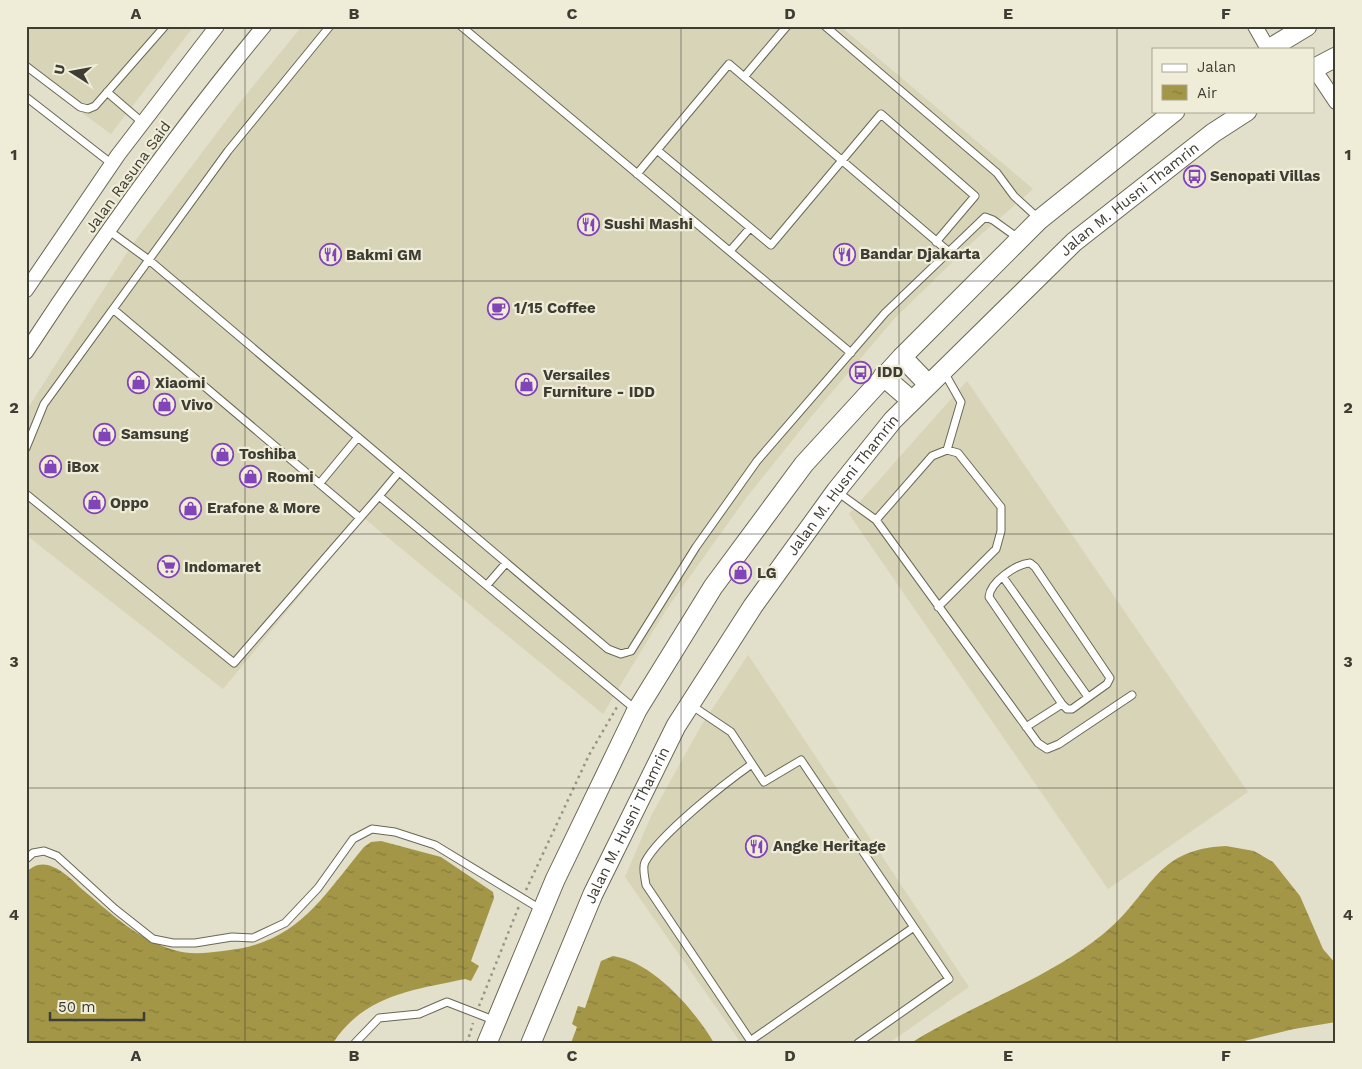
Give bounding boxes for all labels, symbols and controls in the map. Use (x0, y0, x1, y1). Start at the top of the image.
text: A (131, 4, 142, 23)
text: B (349, 4, 360, 23)
text: C (567, 4, 578, 23)
text: D (784, 4, 796, 23)
text: E (1003, 4, 1013, 23)
text: F (1221, 4, 1231, 23)
north arrow (48, 48, 98, 98)
legend (1152, 48, 1314, 112)
text: Jalan (1197, 58, 1236, 76)
text: U (50, 63, 68, 76)
text: Air (1197, 84, 1217, 102)
street label: Jalan Rasuna Said (81, 118, 175, 236)
street label: Jalan M. Husni Thamrin (1056, 139, 1202, 260)
text: 1 (11, 145, 17, 164)
text: 1 (1345, 145, 1351, 164)
bus stop icon: Senopati Villas (1182, 164, 1206, 188)
place label: Senopati Villas (1210, 167, 1320, 185)
restaurant icon: Sushi Mashi (576, 212, 600, 236)
place label: Sushi Mashi (604, 215, 693, 233)
restaurant icon: Bandar Djakarta (832, 242, 856, 266)
restaurant icon: Bakmi GM (318, 243, 342, 267)
place label: Bandar Djakarta (860, 245, 981, 263)
place label: Bakmi GM (346, 246, 422, 264)
cafe icon: 1/15 Coffee (486, 296, 510, 320)
place label: 1/15 Coffee (514, 299, 596, 317)
bus stop icon: IDD (849, 360, 873, 384)
place label: IDD (877, 363, 904, 381)
place label: Versailes Furniture - IDD (543, 366, 655, 401)
shop icon: Xiaomi (127, 371, 151, 395)
shop icon: Versailes Furniture - IDD (515, 372, 539, 396)
place label: Xiaomi (155, 374, 205, 392)
shop icon: Vivo (153, 393, 177, 417)
place label: Vivo (181, 396, 213, 414)
text: 2 (9, 398, 19, 417)
text: 2 (1343, 398, 1353, 417)
street label: Jalan M. Husni Thamrin (783, 411, 903, 559)
shop icon: Samsung (93, 422, 117, 446)
place label: Samsung (121, 425, 189, 443)
shop icon: Toshiba (211, 442, 235, 466)
place label: Toshiba (239, 445, 296, 463)
shop icon: iBox (39, 455, 63, 479)
place label: iBox (67, 458, 99, 476)
shop icon: Roomi (239, 465, 263, 489)
place label: Roomi (267, 468, 314, 486)
shop icon: Oppo (82, 491, 106, 515)
place label: Oppo (110, 494, 149, 512)
shop icon: Erafone & More (179, 496, 203, 520)
place label: Erafone & More (207, 499, 321, 517)
supermarket icon: Indomaret (156, 555, 180, 579)
place label: Indomaret (184, 558, 261, 576)
shop icon: LG (729, 561, 753, 585)
place label: LG (757, 564, 777, 582)
text: 3 (9, 652, 19, 671)
text: 3 (1343, 652, 1353, 671)
street label: Jalan M. Husni Thamrin (581, 744, 673, 906)
restaurant icon: Angke Heritage (745, 834, 769, 858)
place label: Angke Heritage (773, 837, 886, 855)
text: 4 (9, 905, 19, 924)
text: 4 (1343, 905, 1353, 924)
scale bar (50, 989, 144, 1021)
text: 50 m (58, 998, 95, 1016)
text: A (131, 1046, 142, 1065)
text: B (349, 1046, 360, 1065)
text: C (567, 1046, 578, 1065)
text: D (784, 1046, 796, 1065)
text: E (1003, 1046, 1013, 1065)
text: F (1221, 1046, 1231, 1065)

